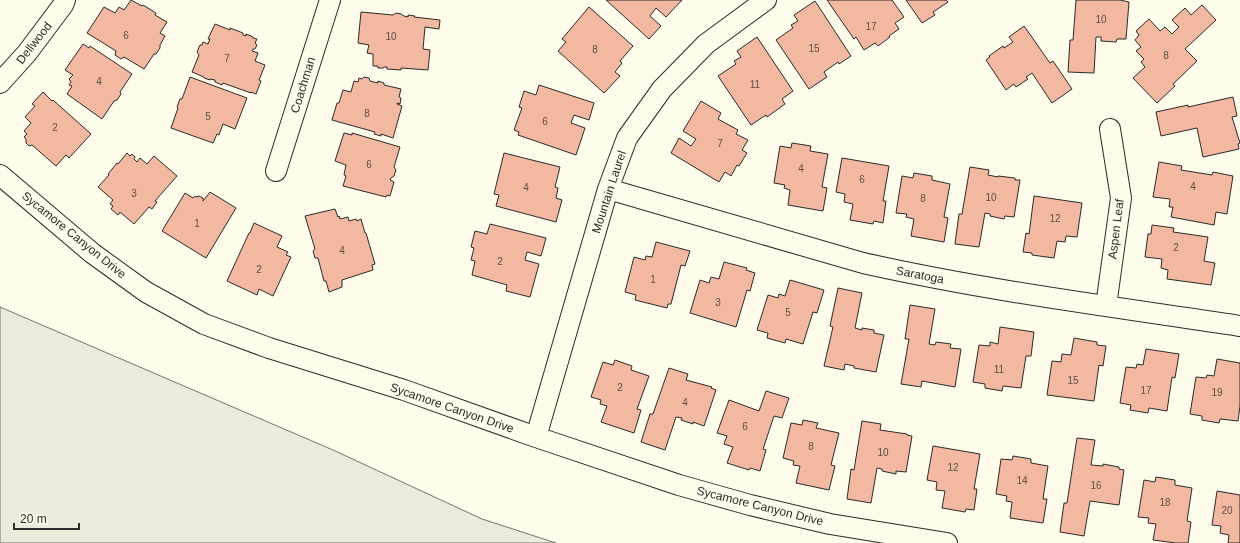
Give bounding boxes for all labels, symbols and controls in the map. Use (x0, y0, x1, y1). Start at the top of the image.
house number: 10 (1095, 14, 1107, 25)
street label: Dellwood (13, 19, 55, 67)
house number: 17 (865, 21, 877, 32)
house number: 6 (123, 30, 129, 41)
house number: 10 (385, 31, 397, 42)
house number: 15 (808, 43, 820, 54)
house number: 8 (592, 44, 598, 55)
house number: 8 (1163, 50, 1169, 61)
house number: 7 (224, 53, 230, 64)
street label: Coachman (288, 55, 318, 115)
house number: 4 (96, 76, 102, 87)
house number: 11 (750, 79, 761, 90)
house number: 8 (364, 108, 370, 119)
house number: 5 (205, 111, 211, 122)
house number: 6 (542, 116, 548, 127)
house number: 2 (52, 122, 58, 133)
house number: 7 (717, 138, 723, 149)
street label: Mountain Laurel (589, 149, 629, 235)
house number: 6 (366, 159, 372, 170)
house number: 4 (798, 163, 804, 174)
house number: 6 (859, 174, 865, 185)
house number: 4 (1190, 181, 1196, 192)
house number: 4 (523, 182, 529, 193)
house number: 3 (131, 188, 137, 199)
street label: Sycamore Canyon Drive (19, 189, 129, 282)
house number: 10 (985, 192, 997, 203)
house number: 8 (920, 193, 926, 204)
street label: Aspen Leaf (1105, 197, 1127, 260)
house number: 12 (1049, 213, 1061, 224)
house number: 1 (194, 218, 200, 229)
house number: 2 (1173, 242, 1179, 253)
house number: 4 (339, 245, 345, 256)
house number: 2 (497, 256, 503, 267)
street label: Saratoga (895, 263, 946, 287)
house number: 2 (256, 264, 262, 275)
house number: 1 (650, 274, 656, 285)
house number: 3 (715, 297, 721, 308)
house number: 5 (785, 307, 791, 318)
house number: 11 (994, 364, 1005, 375)
house number: 15 (1067, 375, 1079, 386)
street label: Sycamore Canyon Drive (388, 380, 516, 436)
house number: 2 (617, 382, 623, 393)
house number: 17 (1140, 385, 1152, 396)
house number: 19 (1211, 387, 1223, 398)
house number: 4 (682, 397, 688, 408)
house number: 6 (742, 421, 748, 432)
house number: 8 (808, 441, 814, 452)
house number: 10 (877, 447, 889, 458)
house number: 12 (947, 462, 959, 473)
house number: 14 (1016, 475, 1028, 486)
house number: 16 (1090, 480, 1102, 491)
street label: Sycamore Canyon Drive (695, 483, 825, 529)
house number: 18 (1159, 497, 1171, 508)
scale bar (14, 505, 79, 531)
house number: 20 (1221, 505, 1233, 516)
text: 20 m (20, 512, 47, 526)

